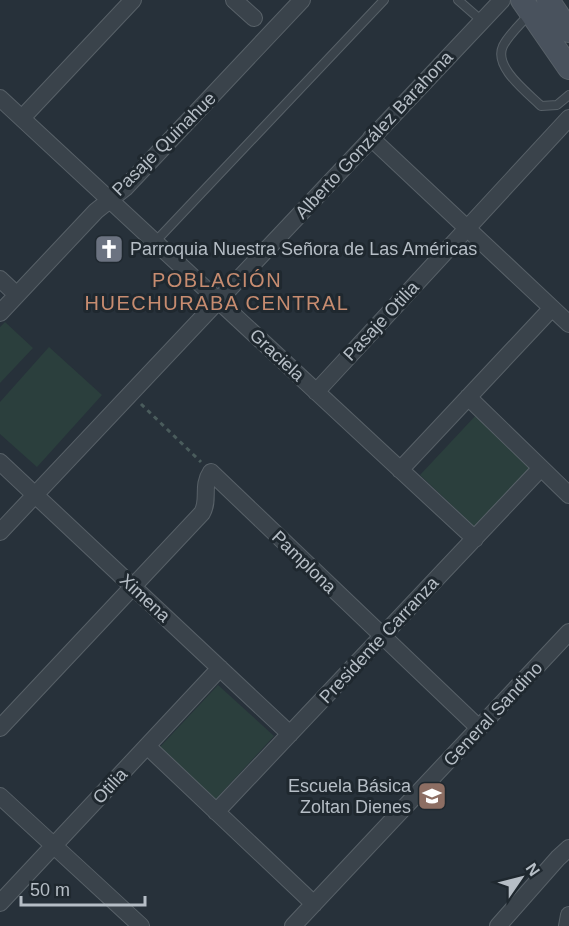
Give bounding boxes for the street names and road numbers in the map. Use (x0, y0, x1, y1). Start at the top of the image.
street label: Alberto González Barahona (291, 47, 457, 223)
street label: Pasaje Quinahue (108, 88, 220, 200)
street label: Pasaje Otilia (339, 277, 423, 365)
street label: Graciela (246, 325, 309, 386)
street label: Pamplona (268, 527, 341, 598)
street label: Ximena (116, 570, 175, 627)
street label: Presidente Carranza (315, 572, 443, 707)
street label: General Sandino (440, 658, 546, 770)
street label: Otilia (89, 763, 132, 808)

